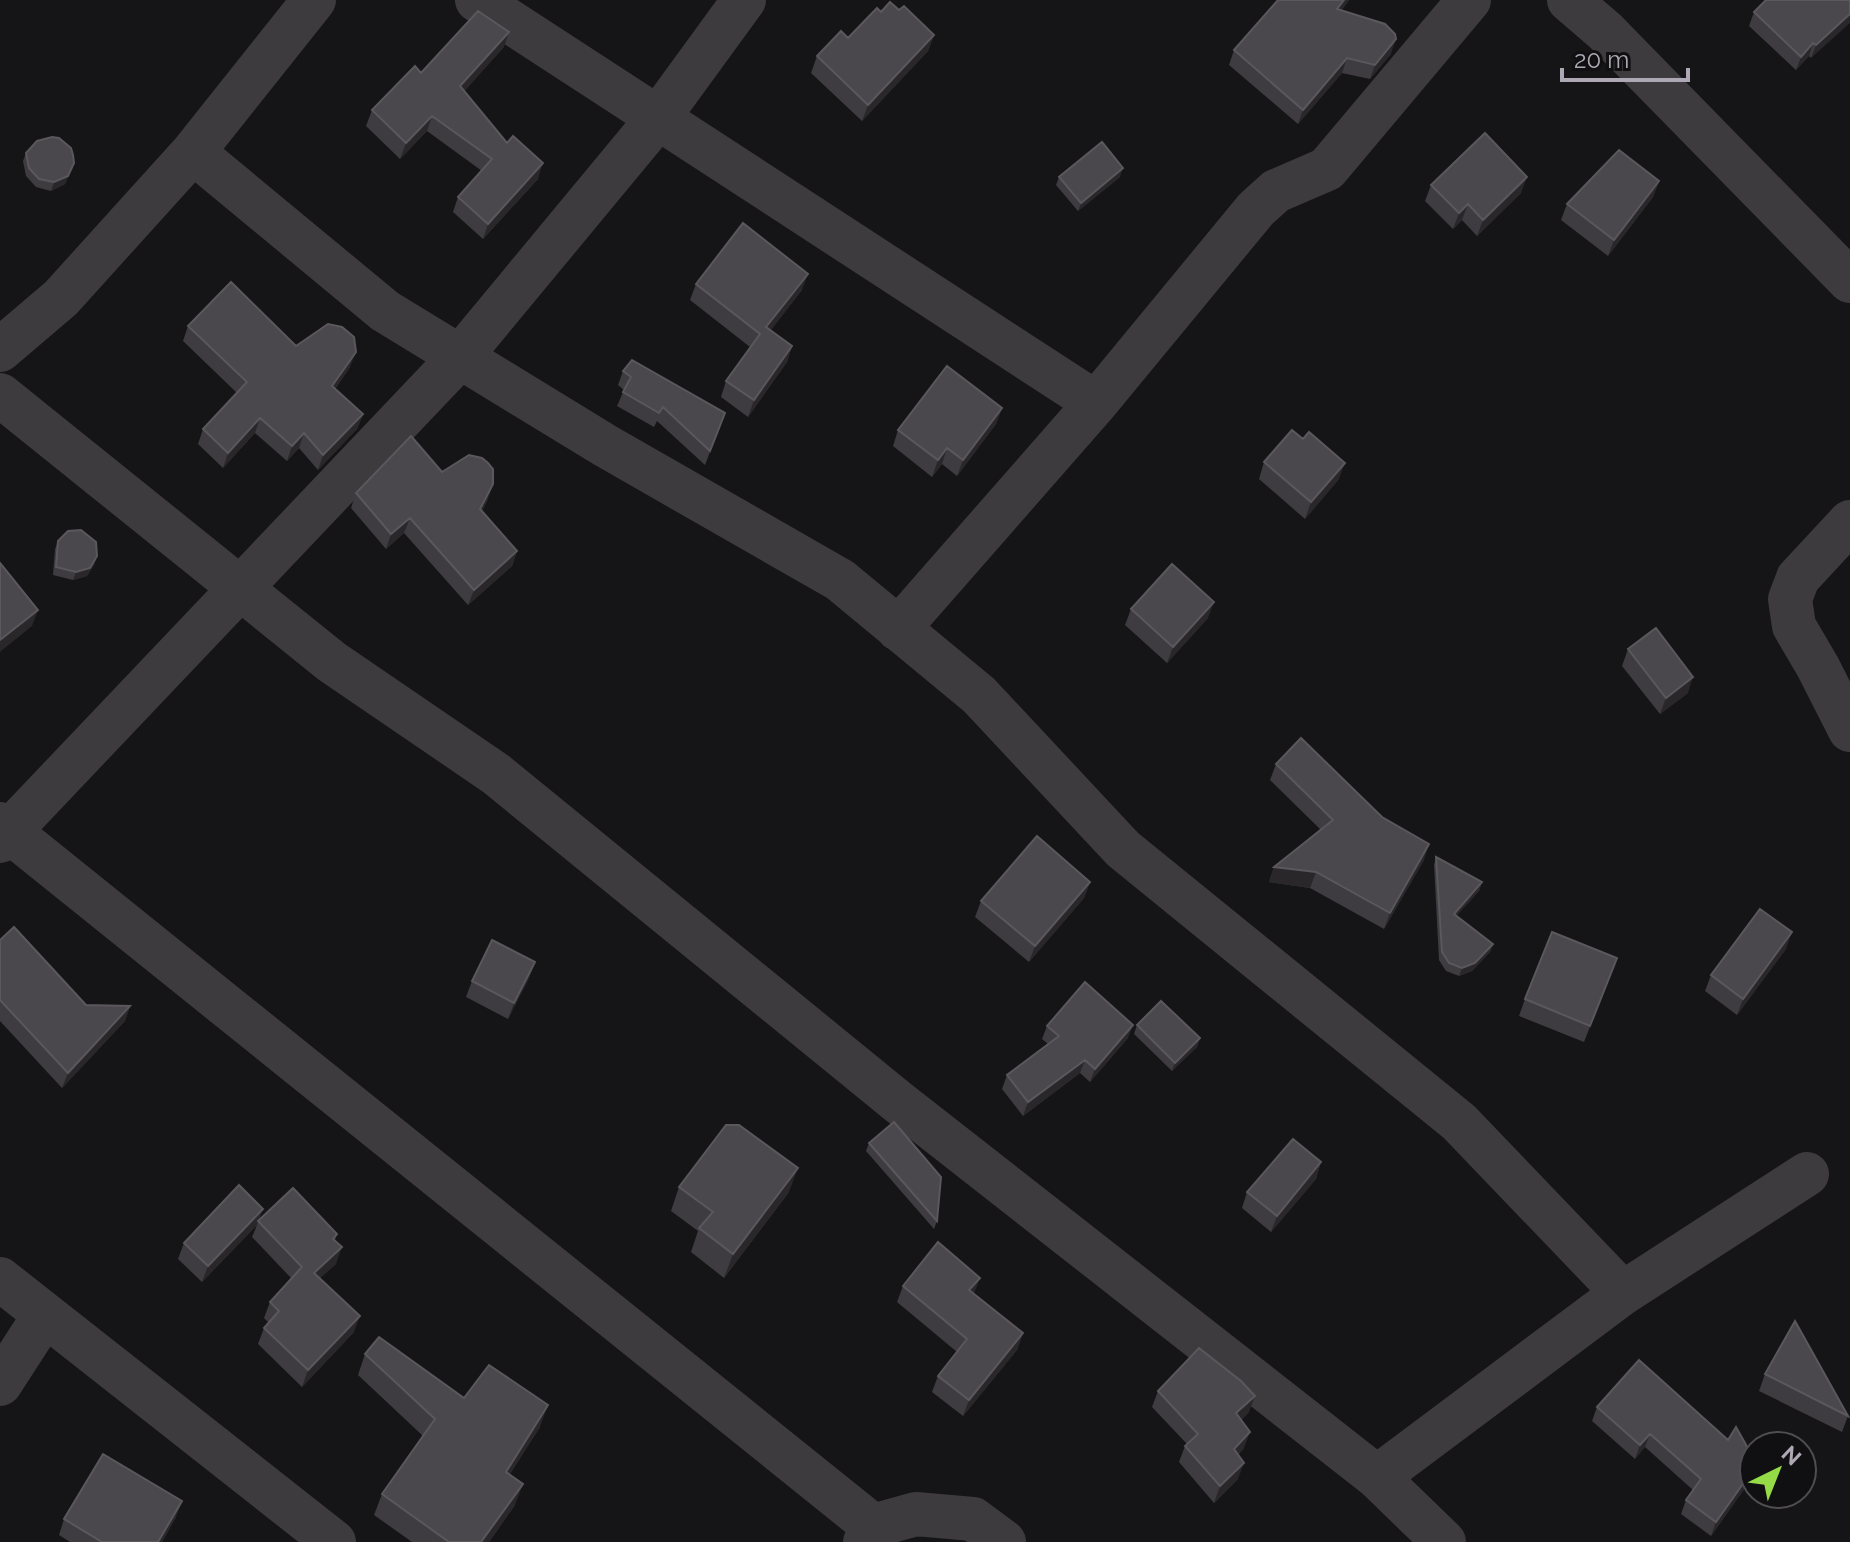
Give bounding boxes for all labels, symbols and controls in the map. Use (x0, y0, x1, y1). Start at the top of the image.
scale bar (1562, 32, 1688, 82)
text: 20 m (1574, 45, 1629, 74)
north arrow (1738, 1430, 1818, 1510)
text: N (1777, 1440, 1807, 1471)

